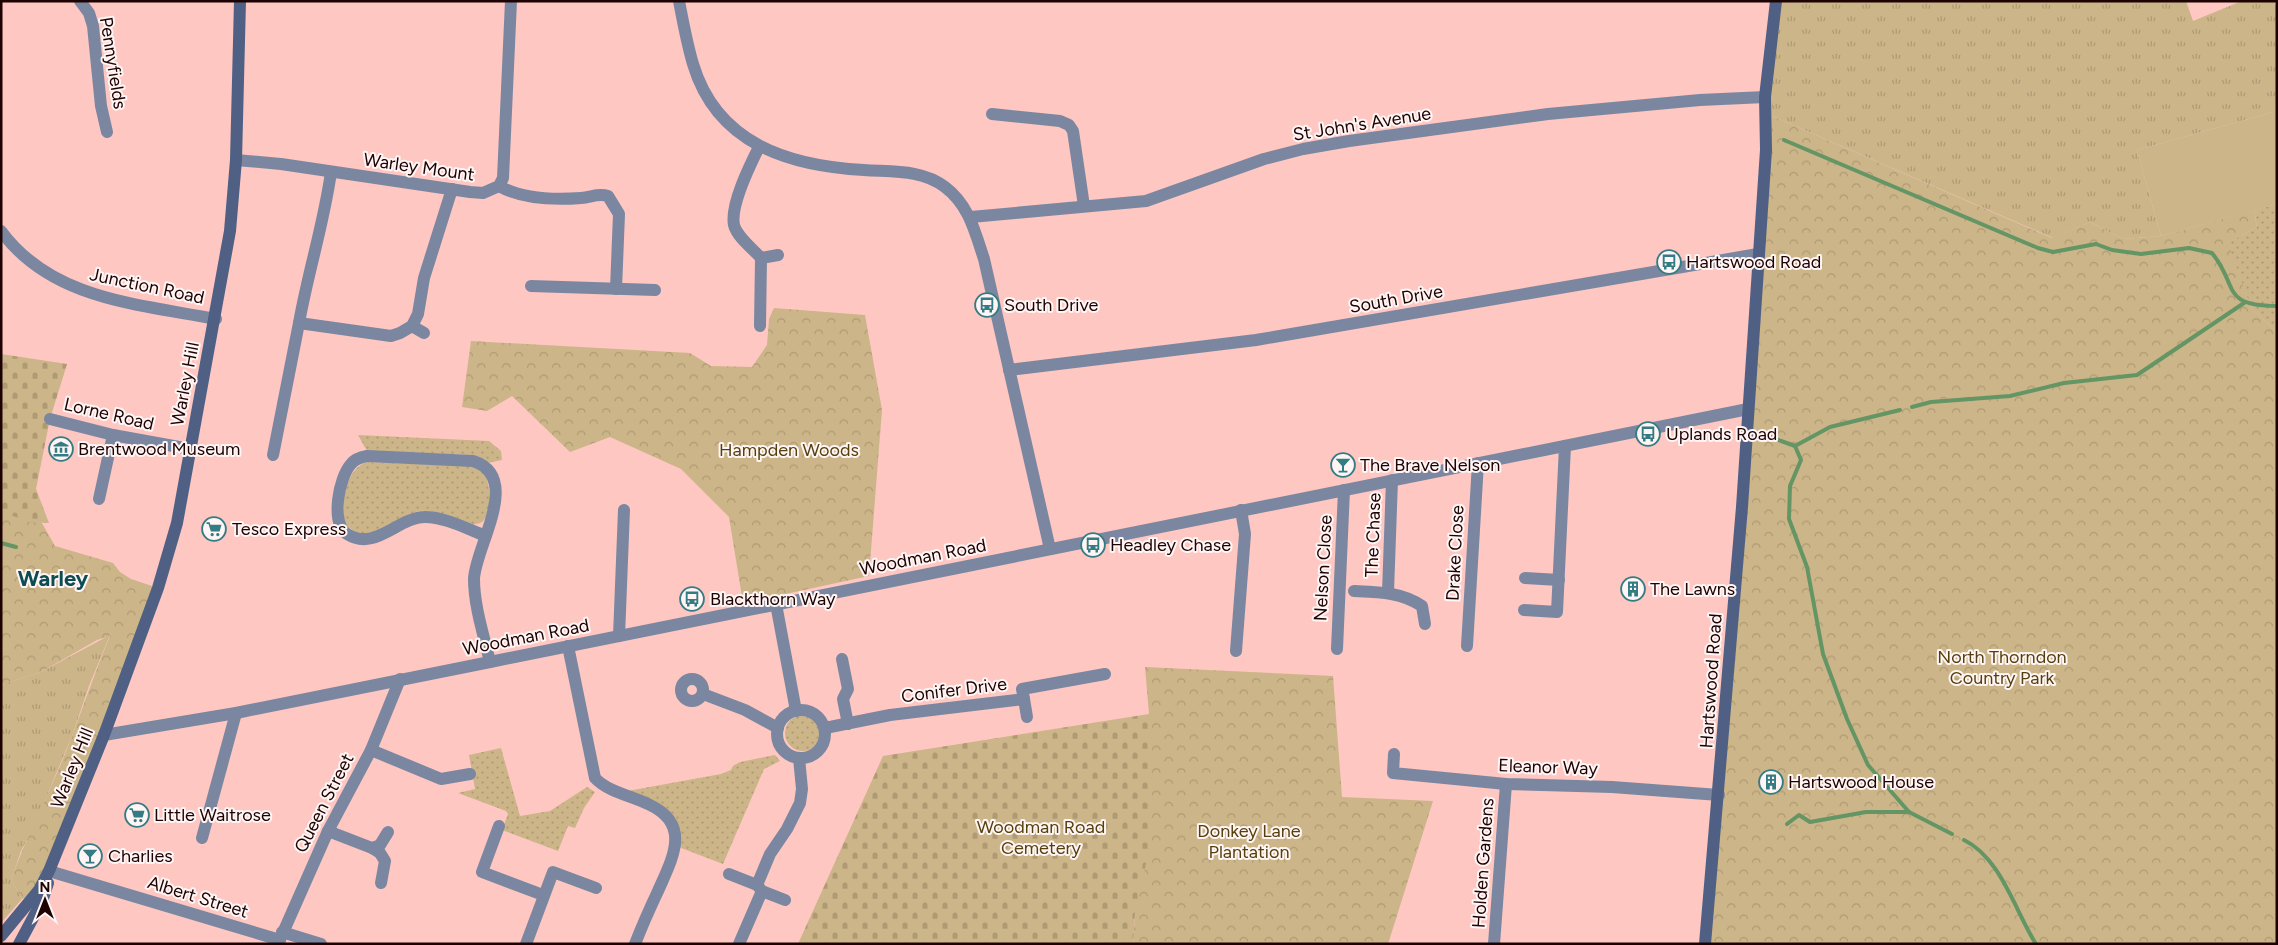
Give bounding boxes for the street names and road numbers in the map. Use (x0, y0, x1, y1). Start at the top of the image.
street label: Pennyfields (95, 15, 131, 111)
street label: St John's Avenue (1291, 102, 1433, 146)
street label: Warley Mount (362, 148, 476, 186)
street label: Junction Road (88, 263, 206, 309)
street label: South Drive (1348, 280, 1445, 318)
street label: Warley Hill (166, 340, 204, 428)
street label: Lorne Road (62, 393, 156, 435)
street label: The Chase (1361, 492, 1385, 578)
street label: Drake Close (1442, 504, 1469, 602)
street label: Nelson Close (1309, 514, 1337, 622)
street label: Woodman Road (858, 534, 988, 580)
street label: Hartswood Road (1695, 613, 1727, 749)
street label: Woodman Road (461, 614, 591, 660)
street label: Conifer Drive (900, 673, 1008, 707)
street label: Warley Hill (46, 725, 98, 811)
street label: Queen Street (290, 749, 359, 856)
street label: Eleanor Way (1498, 754, 1599, 780)
street label: Holden Gardens (1467, 797, 1499, 929)
street label: Albert Street (145, 871, 251, 923)

